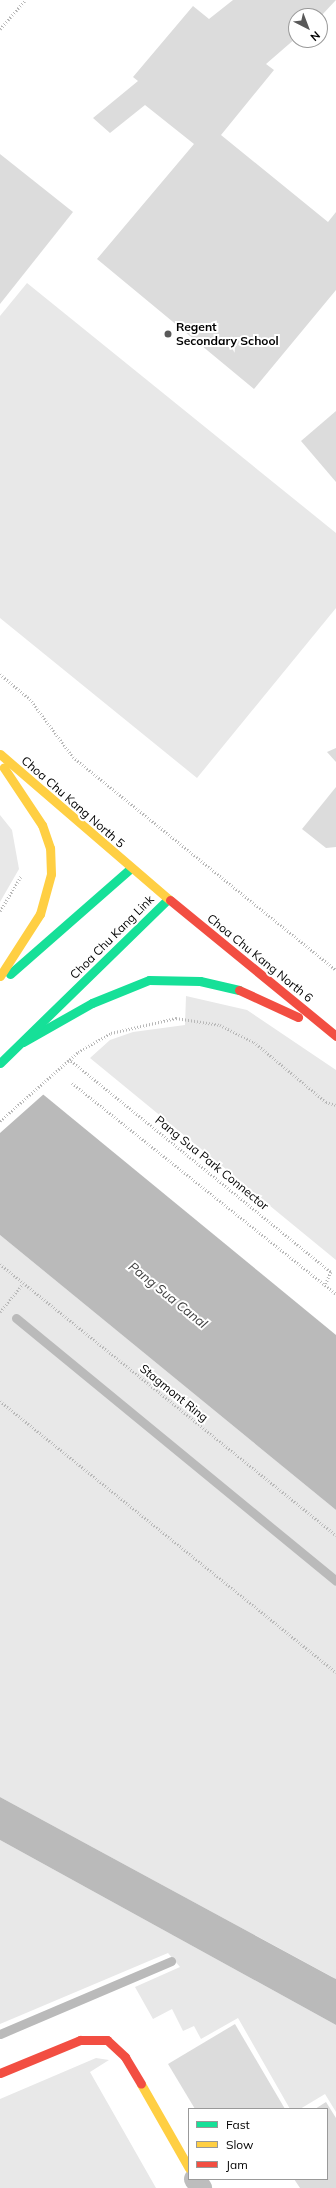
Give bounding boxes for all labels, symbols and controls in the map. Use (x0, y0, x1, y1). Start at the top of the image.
north arrow (288, 8, 328, 48)
text: N (308, 28, 323, 44)
place label: Regent Secondary School (176, 320, 279, 348)
marker: Regent Secondary School (163, 329, 173, 339)
street label: Choa Chu Kang North 5 (18, 753, 128, 851)
street label: Choa Chu Kang Link (67, 892, 157, 982)
street label: Choa Chu Kang North 6 (204, 911, 316, 1005)
street label: Pang Sua Park Connector (152, 1113, 272, 1213)
water label: Pang Sua Canal (126, 1259, 210, 1331)
street label: Stagmont Ring (137, 1361, 211, 1425)
legend (188, 2108, 328, 2180)
text: Fast (226, 2117, 250, 2132)
text: Slow (226, 2137, 254, 2152)
text: Jam (226, 2157, 248, 2172)

